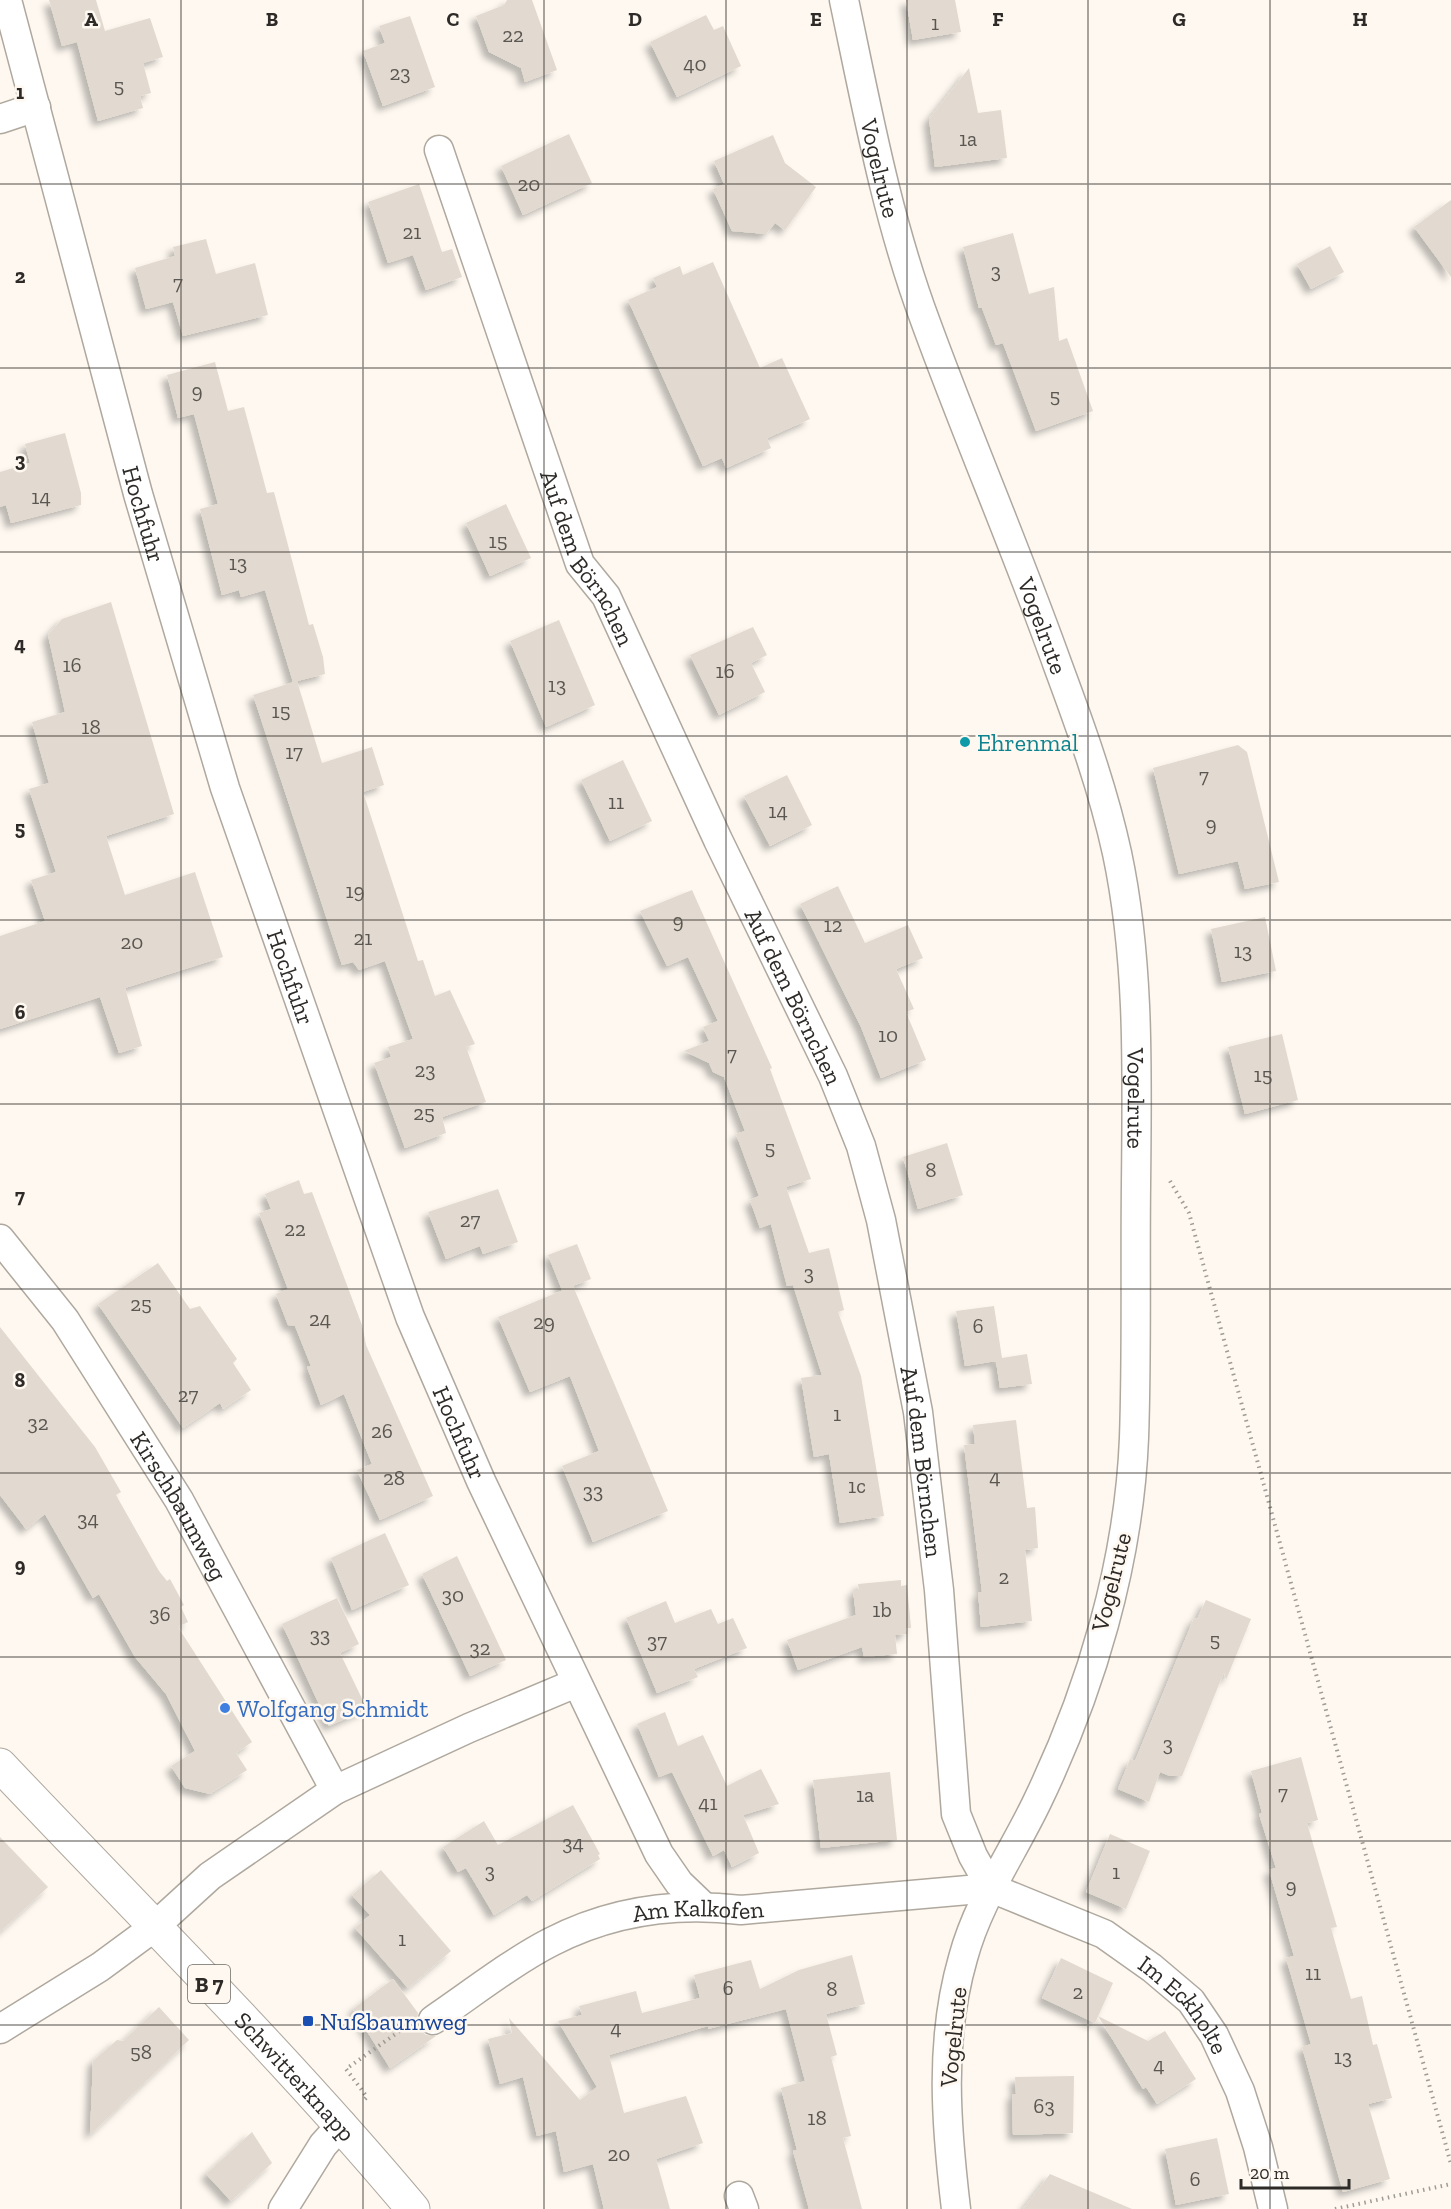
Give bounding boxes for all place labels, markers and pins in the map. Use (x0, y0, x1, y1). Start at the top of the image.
place label: Ehrenmal (977, 728, 1078, 757)
marker: Ehrenmal (958, 735, 972, 749)
place label: Wolfgang Schmidt (237, 1694, 429, 1723)
marker: Wolfgang Schmidt (218, 1701, 232, 1715)
place label: Nußbaumweg (320, 2007, 467, 2036)
marker: Nußbaumweg (301, 2014, 315, 2028)

